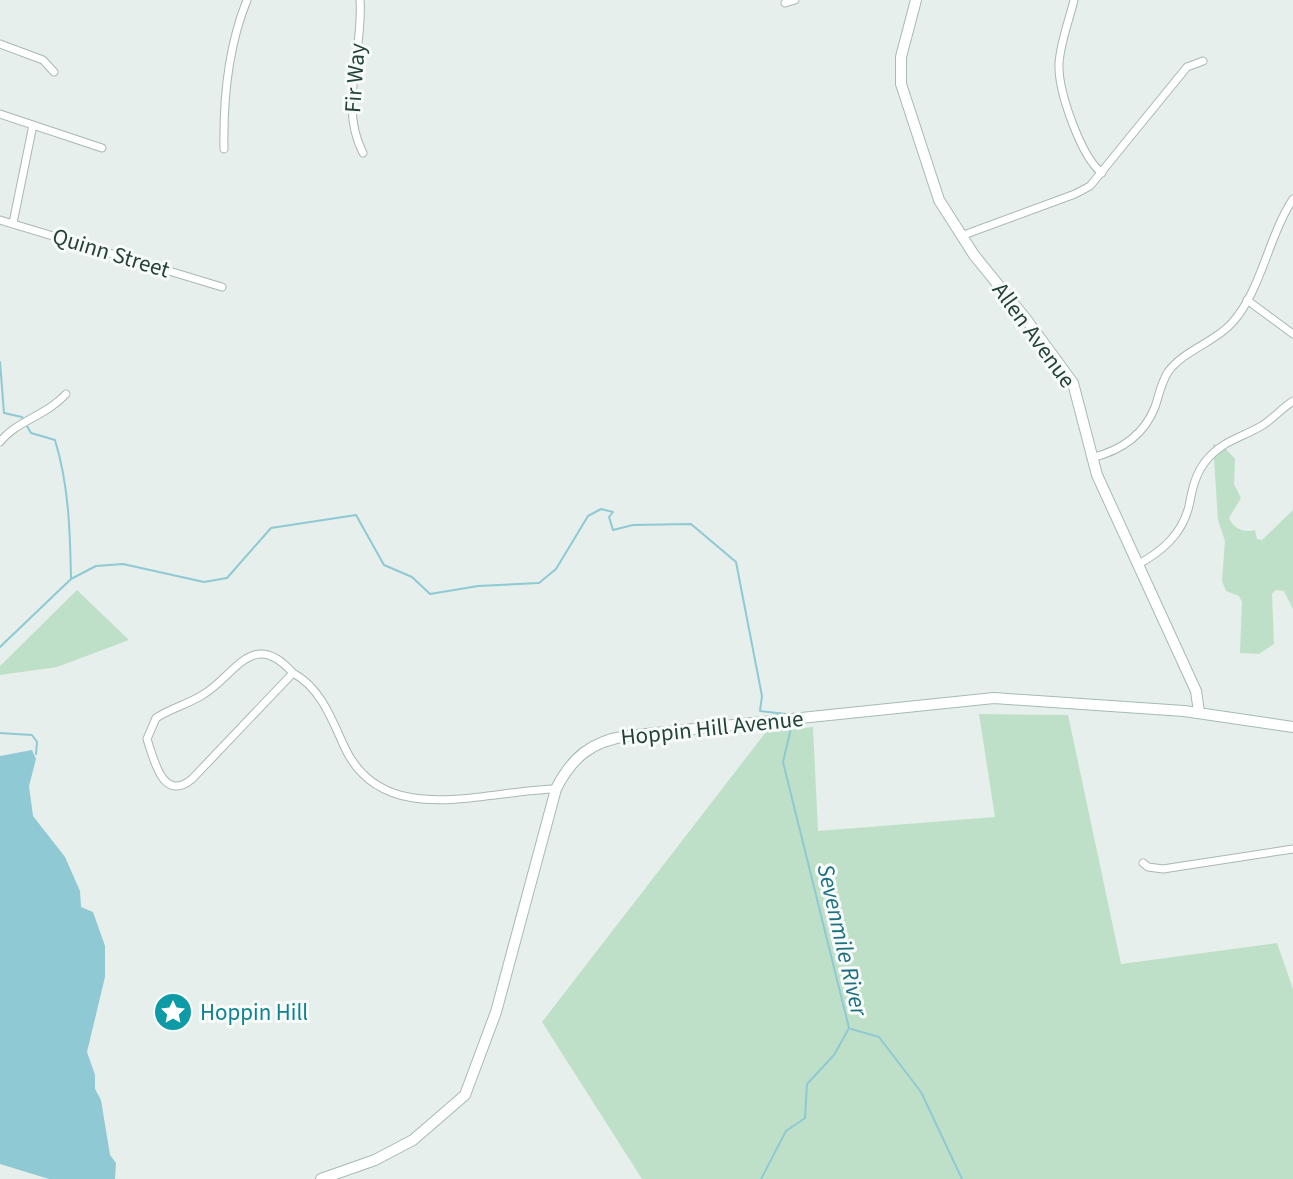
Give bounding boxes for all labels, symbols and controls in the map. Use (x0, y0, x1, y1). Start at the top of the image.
street label: Fir Way (336, 42, 374, 114)
street label: Quinn Street (48, 220, 174, 287)
street label: Allen Avenue (984, 275, 1084, 395)
street label: Hoppin Hill Avenue (619, 702, 805, 754)
water label: Sevenmile River (808, 861, 877, 1021)
place icon: Hoppin Hill (152, 991, 194, 1033)
place label: Hoppin Hill (200, 996, 308, 1029)

